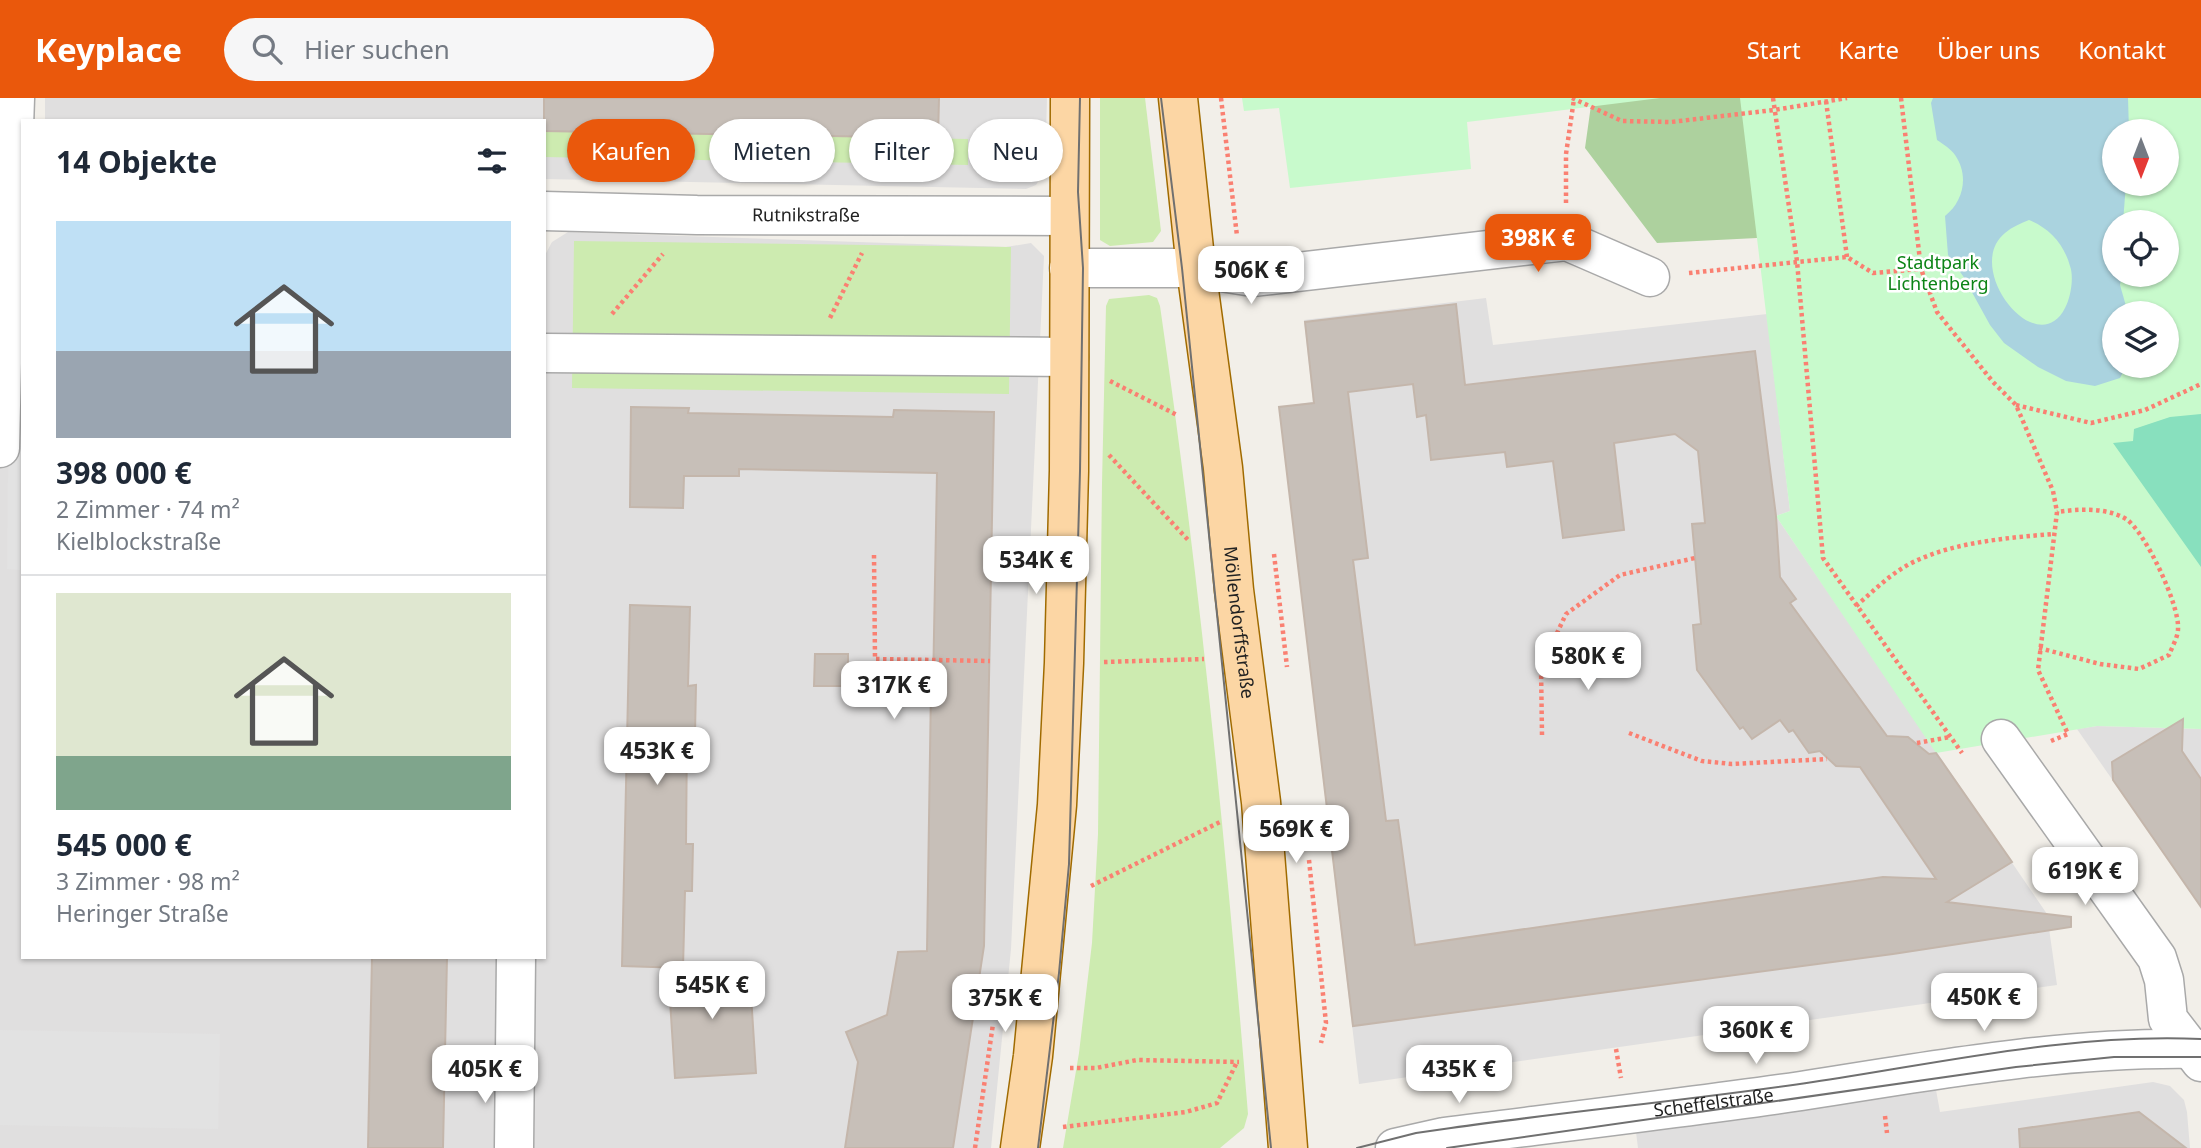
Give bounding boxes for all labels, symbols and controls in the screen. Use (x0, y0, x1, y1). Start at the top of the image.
search box (224, 18, 714, 81)
text: Keyplace (35, 27, 182, 72)
icon: search (248, 30, 286, 68)
text: Hier suchen (304, 31, 450, 67)
text: Start (1747, 33, 1801, 66)
text: Karte (1839, 33, 1899, 66)
text: Über uns (1937, 33, 2040, 66)
text: Kontakt (2078, 33, 2166, 66)
chip: Kaufen (567, 119, 695, 182)
chip: Mieten (709, 119, 835, 182)
chip: Filter (849, 119, 954, 182)
chip: Neu (968, 119, 1063, 182)
north arrow (2102, 119, 2179, 196)
map controls (2102, 119, 2179, 378)
text: 14 Objekte (56, 141, 217, 182)
icon: filters (473, 142, 511, 180)
street label: Rutnikstraße (752, 202, 860, 226)
button: locate (2102, 210, 2179, 287)
pin: 398K € (1481, 214, 1595, 274)
text: 398K € (1501, 221, 1575, 253)
pin: 506K € (1194, 246, 1308, 306)
park label: Stadtpark Lichtenberg (1887, 250, 1989, 295)
text: 506K € (1214, 253, 1288, 285)
icon: home (221, 266, 347, 392)
button: layers (2102, 301, 2179, 378)
text: 398 000 € (56, 452, 192, 493)
text: 2 Zimmer · 74 m² (56, 493, 240, 525)
text: Kielblockstraße (56, 525, 221, 557)
pin: 534K € (979, 536, 1093, 596)
text: 534K € (999, 543, 1073, 575)
street label: Möllendorffstraße (1219, 545, 1261, 700)
pin: 580K € (1531, 632, 1645, 692)
icon: home (221, 638, 347, 764)
text: 580K € (1551, 639, 1625, 671)
pin: 317K € (837, 662, 951, 721)
text: 317K € (857, 668, 931, 700)
pin: 453K € (600, 728, 714, 787)
text: 453K € (620, 734, 694, 766)
pin: 569K € (1239, 806, 1353, 865)
text: 569K € (1259, 812, 1333, 844)
text: 545 000 € (56, 824, 192, 865)
pin: 619K € (2028, 848, 2142, 907)
text: 619K € (2048, 854, 2122, 886)
text: 3 Zimmer · 98 m² (56, 865, 240, 897)
text: Heringer Straße (56, 897, 229, 929)
pin: 545K € (655, 962, 769, 1021)
text: 545K € (675, 968, 749, 1000)
pin: 375K € (948, 974, 1062, 1034)
pin: 450K € (1927, 974, 2041, 1033)
text: 450K € (1947, 980, 2021, 1012)
text: 375K € (968, 981, 1042, 1013)
pin: 360K € (1699, 1006, 1813, 1066)
text: 360K € (1719, 1013, 1793, 1045)
pin: 405K € (428, 1046, 542, 1105)
pin: 435K € (1402, 1046, 1516, 1105)
text: 405K € (448, 1052, 522, 1084)
text: 435K € (1422, 1052, 1496, 1084)
street label: Scheffelstraße (1652, 1082, 1775, 1122)

